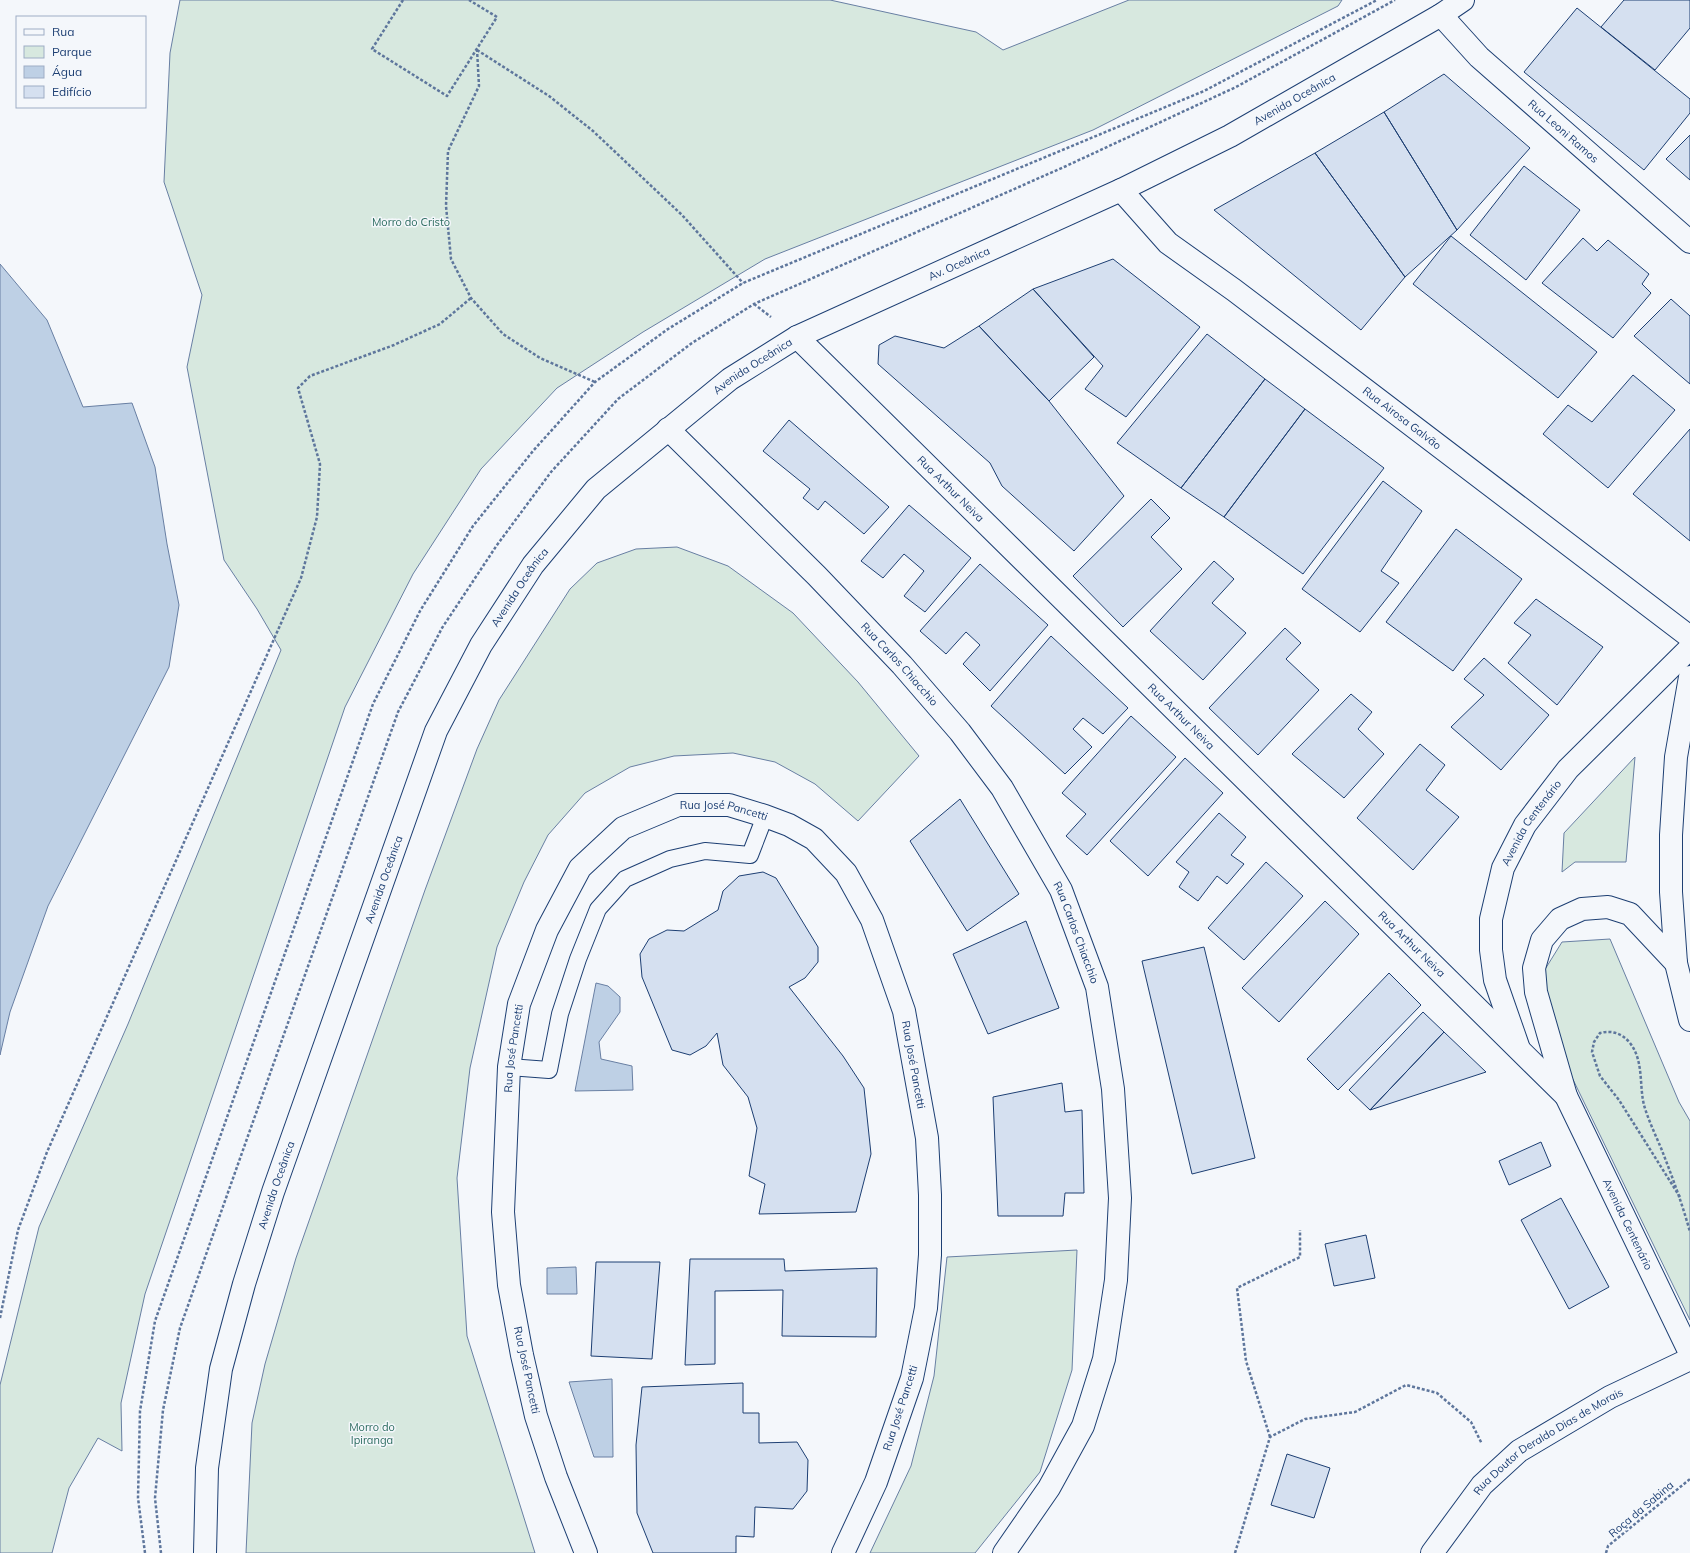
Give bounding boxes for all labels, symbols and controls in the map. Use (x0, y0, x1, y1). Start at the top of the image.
legend (16, 16, 146, 108)
text: Rua (52, 24, 74, 39)
text: Parque (52, 44, 92, 59)
text: Água (52, 64, 82, 79)
street label: Avenida Oceânica (1251, 70, 1338, 128)
text: Edifício (52, 84, 92, 99)
street label: Rua Leoni Ramos (1525, 96, 1602, 166)
park label: Morro do Cristo (372, 215, 450, 229)
street label: Av. Oceânica (926, 243, 992, 284)
street label: Avenida Oceânica (710, 335, 795, 397)
street label: Rua Airosa Galvão (1360, 383, 1444, 452)
street label: Rua Arthur Neiva (914, 453, 987, 525)
street label: Avenida Oceânica (488, 545, 551, 629)
street label: Rua Carlos Chiacchio (858, 619, 941, 709)
street label: Rua Arthur Neiva (1145, 680, 1218, 752)
street label: Avenida Centenário (1498, 777, 1564, 868)
street label: Rua José Pancetti (680, 798, 770, 823)
street label: Avenida Oceânica (362, 834, 405, 925)
street label: Rua Carlos Chiacchio (1051, 879, 1102, 985)
street label: Rua Arthur Neiva (1375, 908, 1448, 980)
street label: Rua José Pancetti (501, 1003, 526, 1093)
street label: Rua José Pancetti (899, 1020, 929, 1110)
street label: Avenida Oceânica (255, 1139, 297, 1231)
street label: Avenida Centenário (1600, 1176, 1656, 1272)
street label: Rua José Pancetti (511, 1325, 543, 1415)
street label: Rua José Pancetti (880, 1363, 920, 1453)
street label: Rua Doutor Deraldo Dias de Morais (1470, 1385, 1625, 1498)
park label: Morro do Ipiranga (349, 1420, 395, 1447)
street label: Roça da Sabina (1606, 1478, 1676, 1540)

